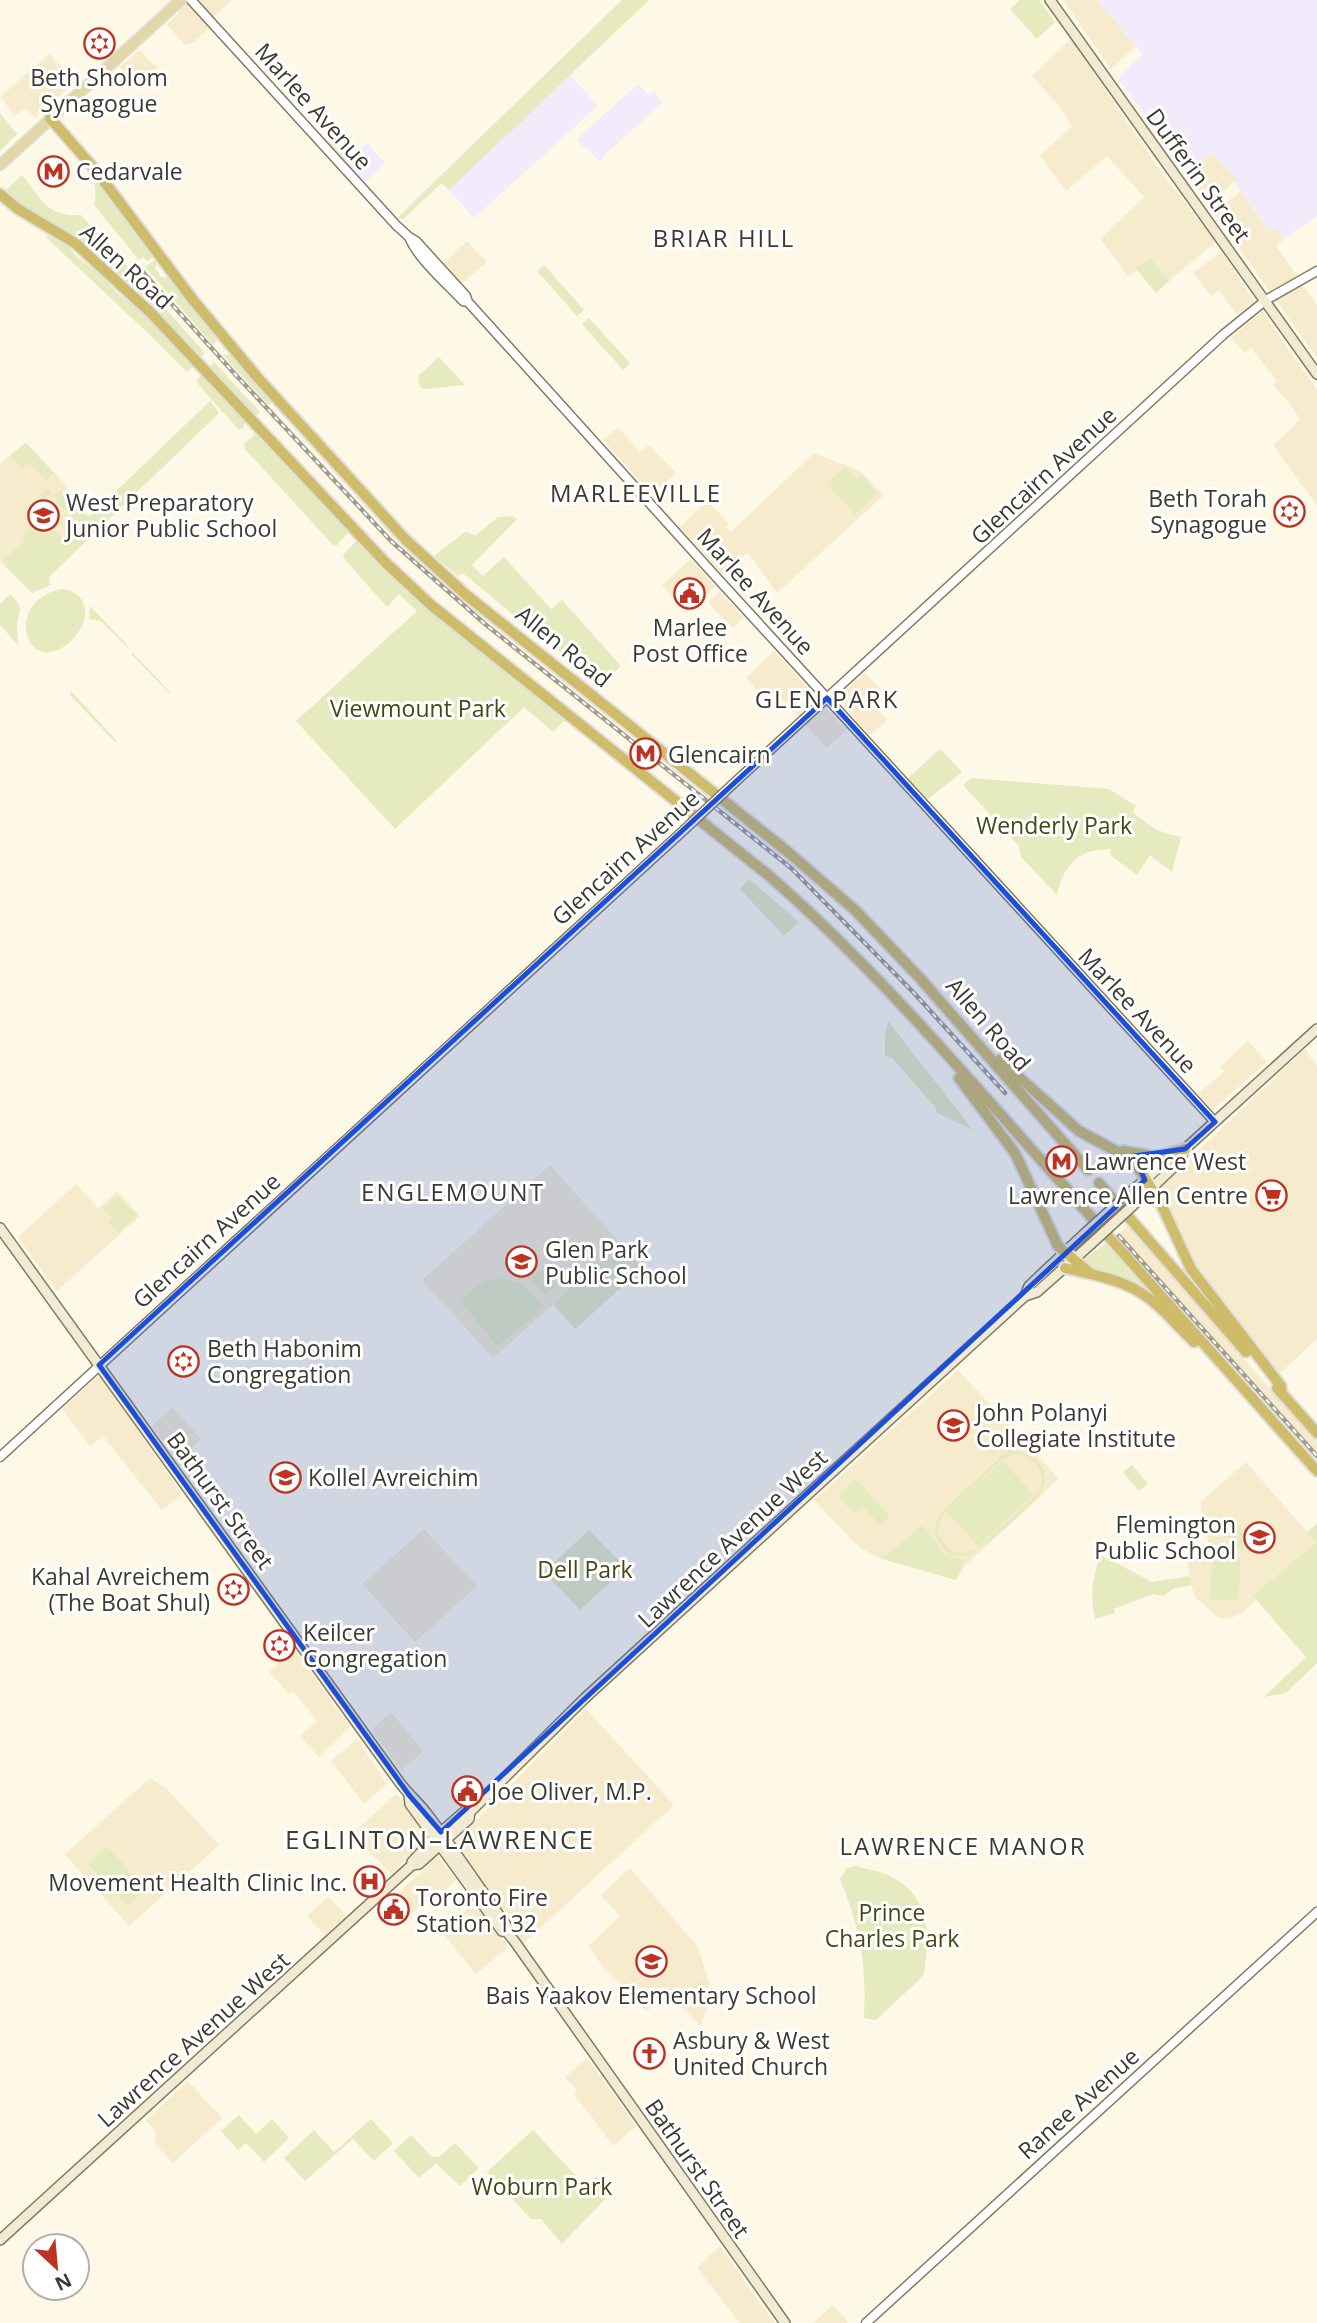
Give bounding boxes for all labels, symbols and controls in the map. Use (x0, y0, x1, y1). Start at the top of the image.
synagogue icon: Beth Sholom Synagogue (82, 26, 116, 60)
street label: Marlee Avenue (248, 36, 380, 176)
place label: Beth Sholom Synagogue (30, 61, 168, 119)
street label: Dufferin Street (1139, 101, 1259, 249)
metro station icon: Cedarvale (36, 154, 70, 188)
place label: Cedarvale (76, 155, 183, 187)
street label: Allen Road (74, 216, 180, 316)
district label: BRIAR HILL (653, 221, 795, 254)
street label: Glencairn Avenue (963, 399, 1123, 551)
district label: MARLEEVILLE (550, 476, 722, 509)
place label: Beth Torah Synagogue (1148, 482, 1267, 540)
place label: West Preparatory Junior Public School (64, 486, 277, 544)
synagogue icon: Beth Torah Synagogue (1273, 494, 1307, 528)
school or university icon: West Preparatory Junior Public School (26, 498, 60, 532)
street label: Marlee Avenue (690, 521, 822, 661)
public building icon: Marlee Post Office (673, 576, 707, 610)
street label: Allen Road (510, 598, 618, 694)
place label: Marlee Post Office (632, 611, 748, 669)
district label: GLEN PARK (755, 682, 899, 715)
park label: Viewmount Park (330, 692, 506, 724)
metro station icon: Glencairn (628, 737, 662, 771)
place label: Glencairn (668, 738, 771, 770)
street label: Glencairn Avenue (544, 782, 706, 932)
park label: Wenderly Park (976, 809, 1132, 841)
street label: Marlee Avenue (1072, 940, 1204, 1080)
street label: Allen Road (940, 970, 1038, 1078)
metro station icon: Lawrence West (1044, 1144, 1078, 1178)
place label: Lawrence West (1084, 1145, 1246, 1177)
street label: Glencairn Avenue (125, 1165, 287, 1315)
district label: ENGLEMOUNT (361, 1175, 545, 1208)
supermarket icon: Lawrence Allen Centre (1254, 1178, 1288, 1212)
place label: Lawrence Allen Centre (1008, 1179, 1248, 1211)
place label: Glen Park Public School (545, 1233, 687, 1291)
school or university icon: Glen Park Public School (505, 1245, 539, 1279)
place label: Beth Habonim Congregation (207, 1332, 362, 1390)
synagogue icon: Beth Habonim Congregation (167, 1344, 201, 1378)
place label: John Polanyi Collegiate Institute (974, 1396, 1176, 1454)
school or university icon: John Polanyi Collegiate Institute (936, 1408, 970, 1442)
street label: Bathurst Street (160, 1425, 282, 1575)
street label: Lawrence Avenue West (630, 1442, 834, 1634)
school or university icon: Kollel Avreichim (268, 1460, 302, 1494)
place label: Kollel Avreichim (308, 1461, 479, 1493)
place label: Flemington Public School (1094, 1508, 1236, 1566)
school or university icon: Flemington Public School (1242, 1520, 1276, 1554)
park label: Dell Park (537, 1553, 633, 1585)
place label: Kahal Avreichem (The Boat Shul) (31, 1560, 210, 1618)
synagogue icon: Kahal Avreichem (The Boat Shul) (216, 1572, 250, 1606)
place label: Keilcer Congregation (303, 1616, 447, 1674)
synagogue icon: Keilcer Congregation (263, 1628, 297, 1662)
public building icon: Joe Oliver, M.P. (451, 1774, 485, 1808)
place label: Joe Oliver, M.P. (489, 1775, 652, 1807)
district label: EGLINTON–LAWRENCE (285, 1821, 595, 1857)
district label: LAWRENCE MANOR (839, 1829, 1087, 1862)
hospital icon: Movement Health Clinic Inc. (353, 1865, 387, 1899)
place label: Movement Health Clinic Inc. (48, 1866, 347, 1898)
place label: Toronto Fire Station 132 (416, 1881, 548, 1939)
public building icon: Toronto Fire Station 132 (376, 1893, 410, 1927)
park label: Prince Charles Park (825, 1896, 959, 1954)
street label: Lawrence Avenue West (90, 1944, 296, 2134)
school or university icon: Bais Yaakov Elementary School (634, 1944, 668, 1978)
place label: Bais Yaakov Elementary School (485, 1979, 817, 2011)
place label: Asbury & West United Church (673, 2024, 830, 2082)
church icon: Asbury & West United Church (633, 2036, 667, 2070)
street label: Ranee Avenue (1010, 2040, 1146, 2166)
street label: Bathurst Street (638, 2092, 758, 2244)
park label: Woburn Park (472, 2170, 612, 2202)
north arrow (21, 2232, 91, 2302)
text: N (51, 2267, 76, 2297)

